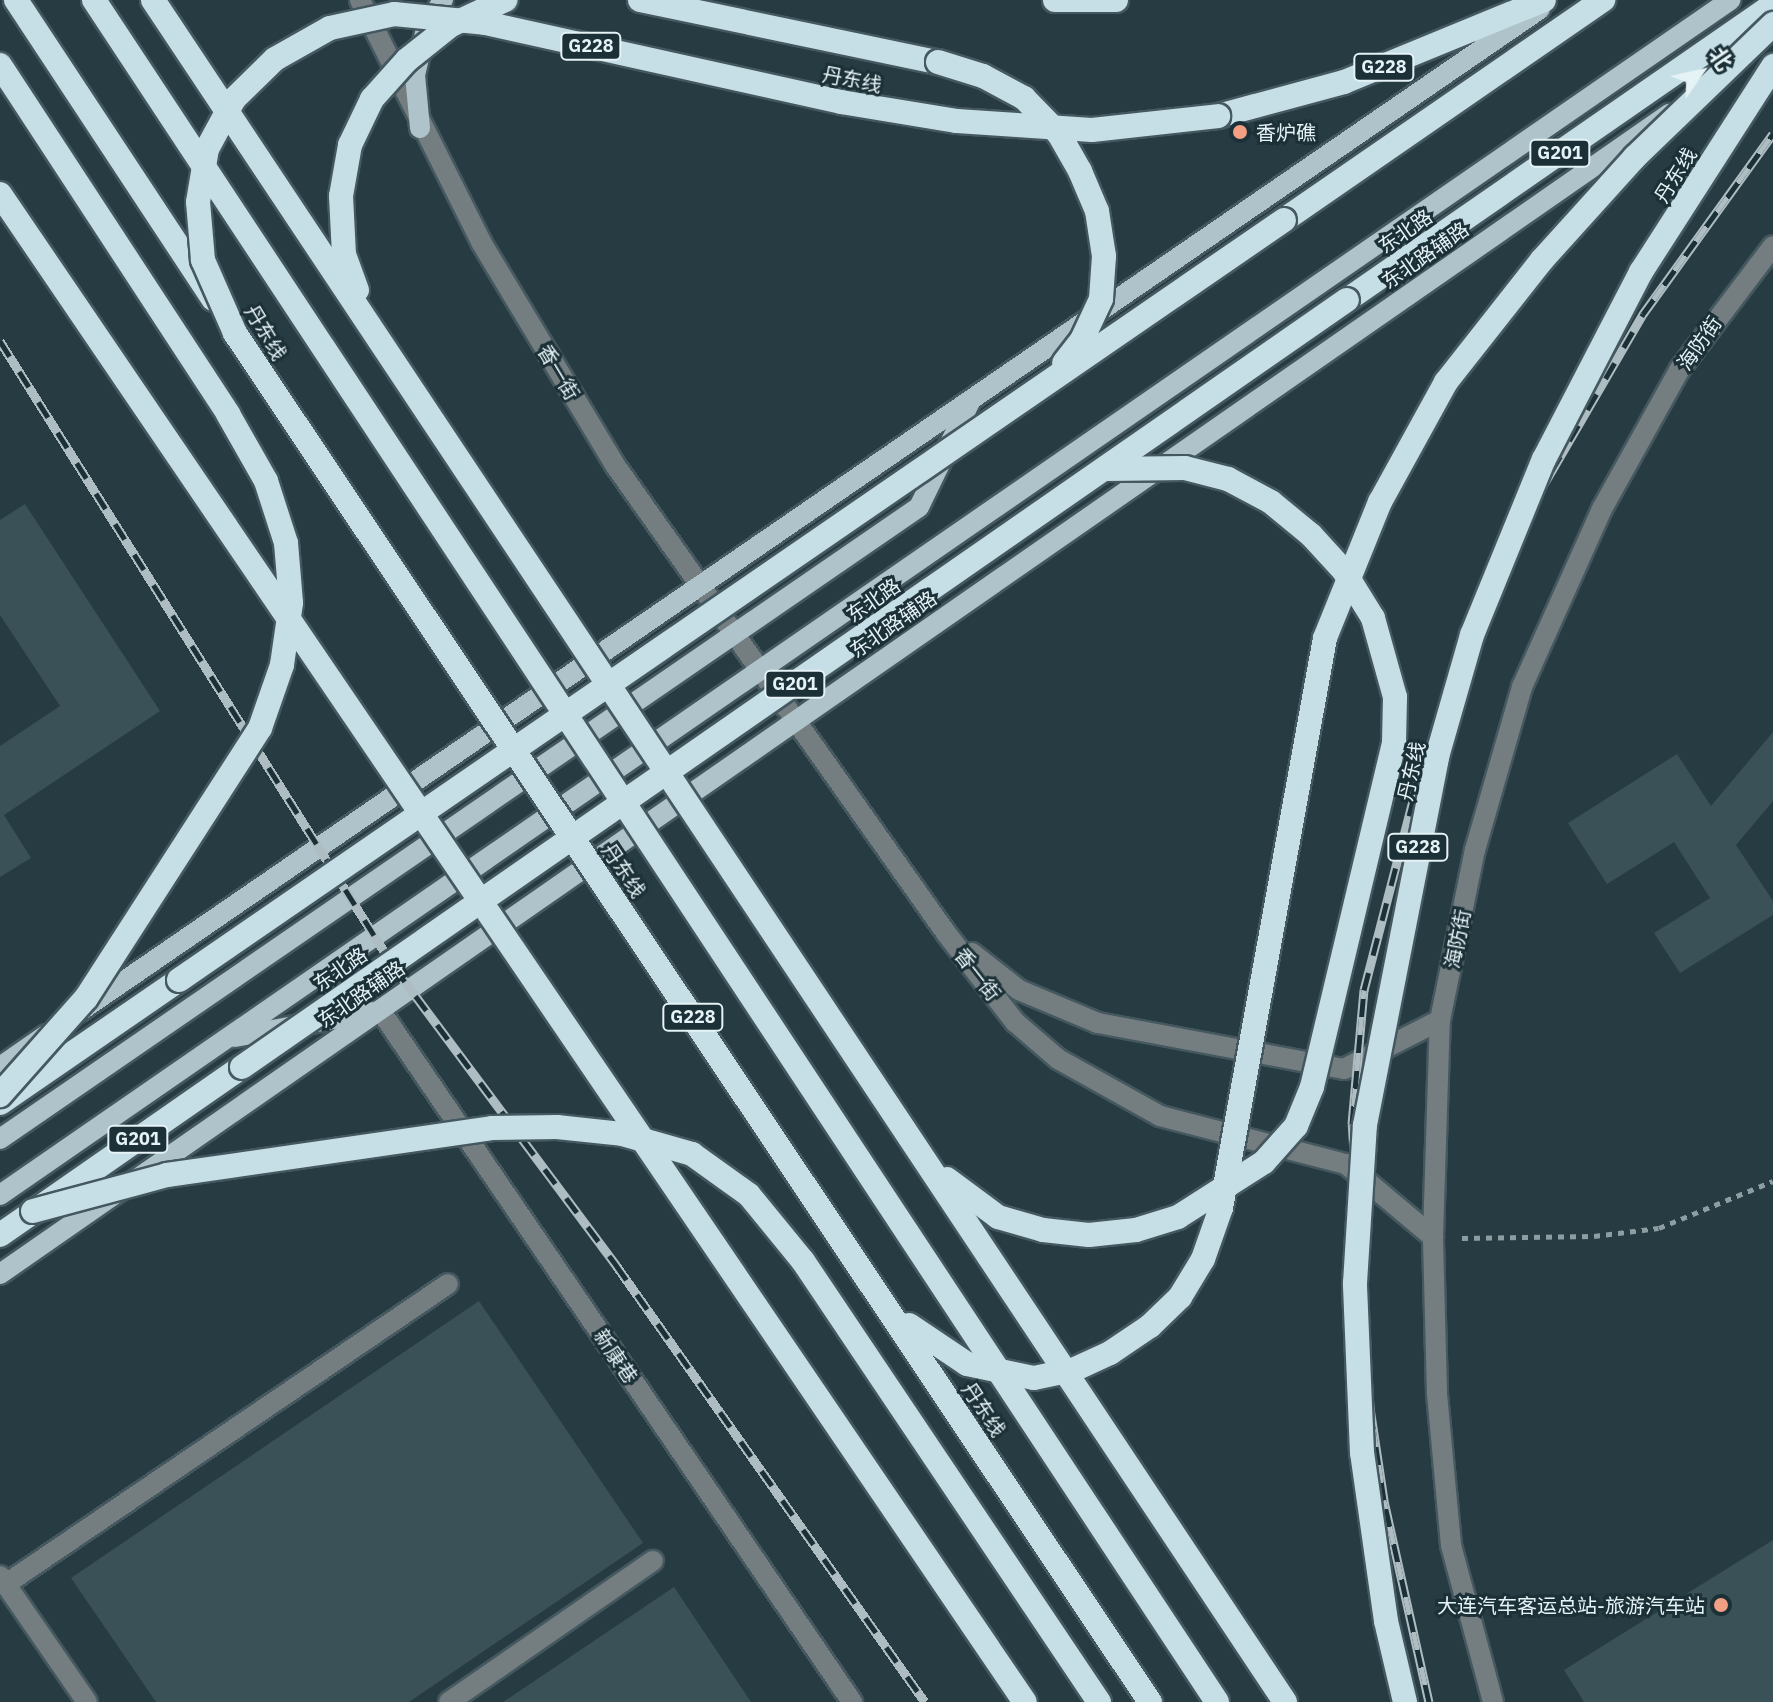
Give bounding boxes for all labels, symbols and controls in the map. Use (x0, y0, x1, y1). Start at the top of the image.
road number: G228 (559, 32, 623, 60)
north arrow (1661, 32, 1741, 112)
text: 北 (1703, 41, 1739, 76)
road number: G228 (1352, 53, 1416, 81)
street label: 丹东线 (820, 61, 884, 97)
place label: 香炉礁 (1256, 120, 1316, 144)
marker: 香炉礁 (1231, 123, 1249, 141)
road number: G201 (1528, 139, 1592, 167)
street label: 丹东线 (1649, 143, 1701, 207)
street label: 东北路 (1374, 204, 1436, 258)
street label: 东北路辅路 (1377, 216, 1473, 294)
street label: 丹东线 (240, 300, 292, 364)
street label: 海防街 (1672, 312, 1726, 374)
street label: 香一街 (533, 340, 585, 404)
street label: 东北路 (842, 573, 904, 627)
street label: 东北路辅路 (845, 585, 941, 663)
road number: G201 (763, 670, 827, 698)
street label: 丹东线 (1393, 739, 1429, 803)
road number: G228 (1386, 833, 1450, 861)
street label: 丹东线 (597, 838, 651, 902)
street label: 海防街 (1439, 907, 1475, 971)
street label: 东北路 (309, 942, 371, 996)
street label: 香一街 (950, 943, 1006, 1005)
street label: 东北路辅路 (313, 955, 409, 1033)
road number: G228 (661, 1003, 725, 1031)
road number: G201 (106, 1125, 170, 1153)
street label: 新康巷 (589, 1324, 643, 1388)
street label: 丹东线 (957, 1377, 1011, 1441)
place label: 大连汽车客运总站-旅游汽车站 (1437, 1593, 1705, 1617)
marker: 大连汽车客运总站-旅游汽车站 (1712, 1596, 1730, 1614)

